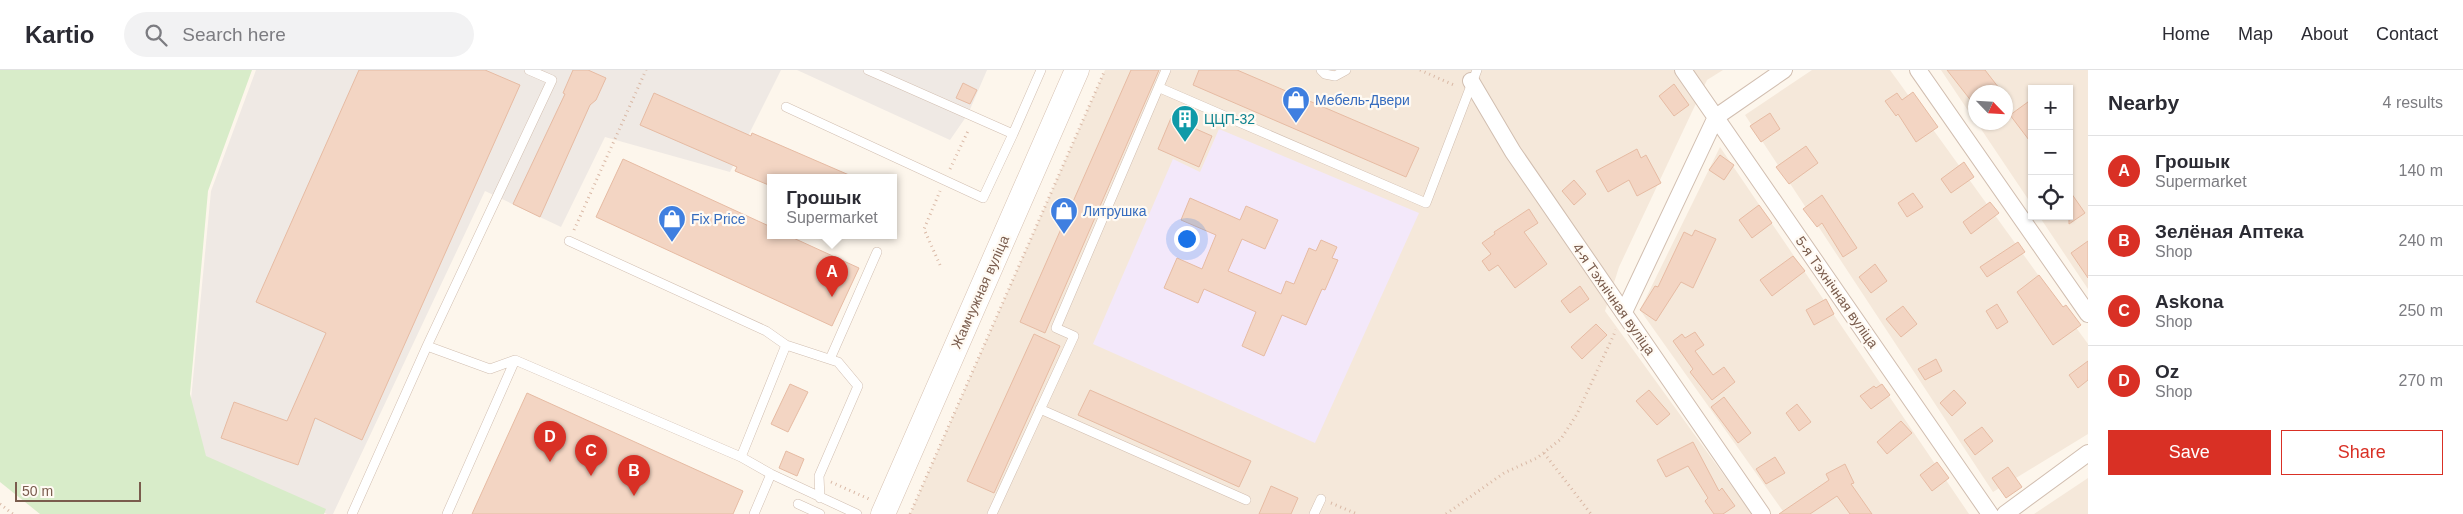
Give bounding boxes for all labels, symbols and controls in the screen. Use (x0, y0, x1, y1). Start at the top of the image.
search box (124, 12, 474, 57)
text: Kartio (25, 21, 94, 48)
icon: search (142, 21, 170, 49)
text: Search here (182, 24, 286, 45)
text: Home (2162, 24, 2210, 44)
text: Map (2238, 24, 2273, 44)
text: About (2301, 24, 2348, 44)
text: Contact (2376, 24, 2438, 44)
shop icon: Мебель-Двери (1281, 85, 1311, 124)
north arrow (1968, 85, 2013, 130)
map controls (2028, 85, 2073, 220)
button: + (2028, 85, 2073, 130)
text: Nearby (2108, 91, 2179, 114)
place label: Мебель-Двери (1315, 92, 1410, 108)
text: 4 results (2383, 94, 2443, 111)
building icon: ЦЦП-32 (1170, 104, 1200, 143)
place label: ЦЦП-32 (1204, 111, 1255, 127)
button: − (2028, 130, 2073, 175)
text: Грошык (2155, 151, 2230, 172)
text: A (2118, 162, 2130, 179)
text: 140 m (2399, 162, 2443, 179)
text: Supermarket (2155, 173, 2247, 190)
popup (767, 174, 897, 239)
button: locate (2028, 175, 2073, 220)
text: Грошык (786, 187, 861, 208)
shop icon: Литрушка (1049, 196, 1079, 235)
place label: Литрушка (1083, 203, 1147, 219)
shop icon: Fix Price (657, 204, 687, 243)
text: Supermarket (786, 209, 878, 226)
place label: Fix Price (691, 211, 746, 227)
text: Зелёная Аптека (2155, 221, 2304, 242)
your location (1174, 226, 1200, 252)
text: B (2118, 232, 2130, 249)
text: 240 m (2399, 232, 2443, 249)
street label: Жамчужная вуліца (948, 233, 1012, 351)
street label: 5-я Тэхнічная вуліца (1792, 233, 1882, 351)
street label: 4-я Тэхнічная вуліца (1569, 240, 1659, 358)
text: Shop (2155, 243, 2192, 260)
pin: A (816, 256, 848, 297)
text: Askona (2155, 291, 2224, 312)
text: C (2118, 302, 2130, 319)
text: 250 m (2399, 302, 2443, 319)
text: Shop (2155, 313, 2192, 330)
text: Oz (2155, 361, 2179, 382)
text: D (2118, 372, 2130, 389)
text: 270 m (2399, 372, 2443, 389)
text: Shop (2155, 383, 2192, 400)
pin: D (534, 421, 566, 462)
button: Save (2108, 430, 2271, 475)
button: Share (2281, 430, 2443, 475)
pin: C (575, 435, 607, 476)
pin: B (618, 455, 650, 496)
scale bar (15, 479, 141, 502)
text: 50 m (22, 483, 53, 499)

